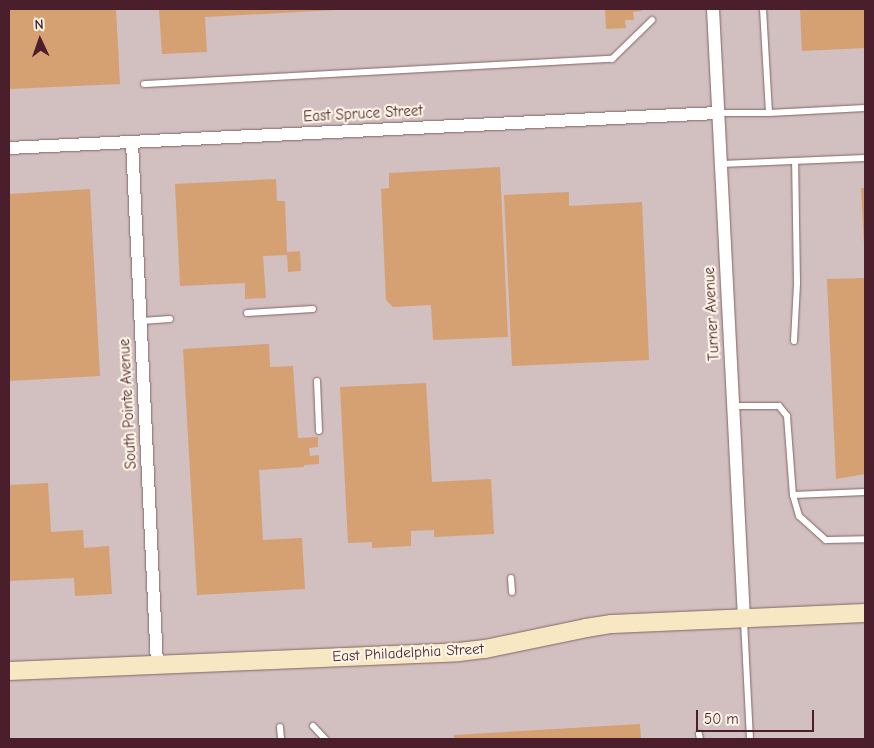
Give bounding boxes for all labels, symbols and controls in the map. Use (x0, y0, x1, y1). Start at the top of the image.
north arrow (15, 15, 65, 65)
text: N (34, 16, 44, 33)
street label: East Spruce Street (303, 102, 423, 126)
street label: Turner Avenue (701, 267, 723, 361)
street label: South Pointe Avenue (116, 338, 140, 470)
street label: East Philadelphia Street (332, 640, 484, 666)
scale bar (699, 700, 816, 732)
text: 50 m (704, 710, 739, 728)

